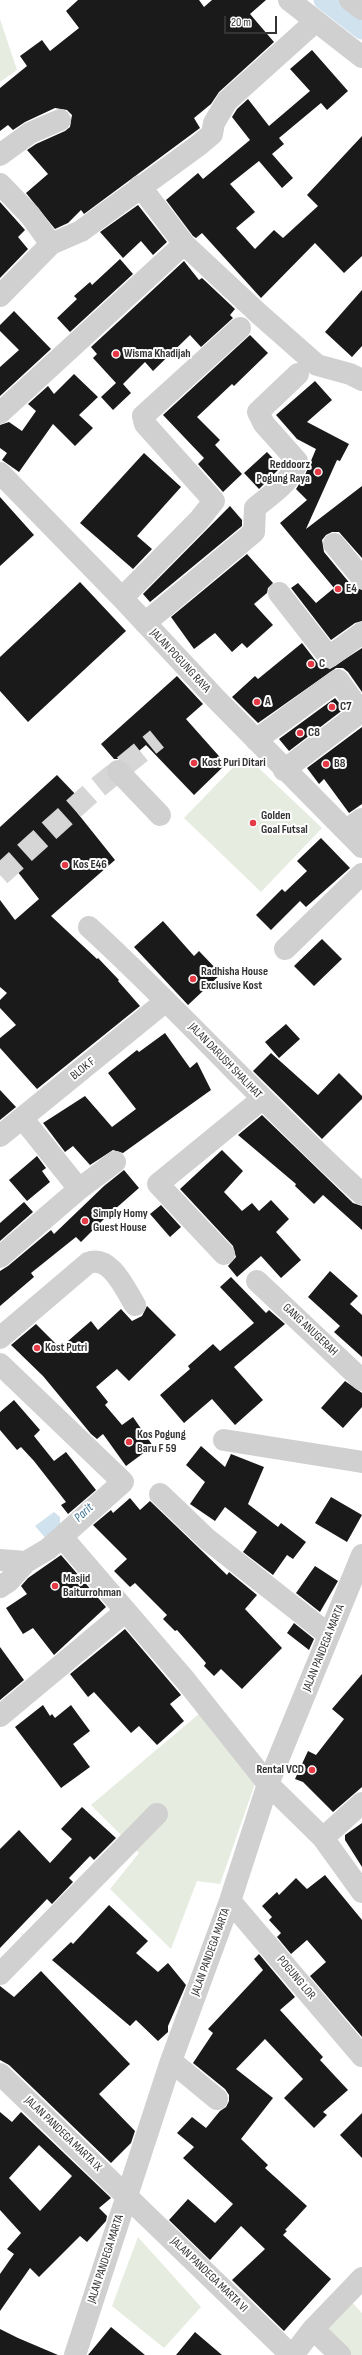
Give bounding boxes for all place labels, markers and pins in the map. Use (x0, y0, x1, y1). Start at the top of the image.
place label: Wisma Khadijah (124, 347, 191, 361)
marker: Wisma Khadijah (111, 349, 121, 359)
place label: Reddoorz Pogung Raya (256, 458, 310, 486)
marker: Reddoorz Pogung Raya (313, 467, 323, 477)
place label: E4 (346, 582, 357, 596)
marker: E4 (333, 584, 343, 594)
place label: C (319, 657, 325, 671)
marker: C (306, 659, 316, 669)
place label: A (265, 695, 271, 709)
marker: A (252, 697, 262, 707)
place label: C7 (340, 700, 351, 714)
marker: C7 (327, 702, 337, 712)
place label: C8 (308, 726, 320, 740)
marker: C8 (295, 728, 305, 738)
place label: Kost Puri Ditari (202, 756, 266, 770)
place label: B8 (334, 757, 345, 771)
marker: Kost Puri Ditari (189, 758, 199, 768)
marker: B8 (321, 759, 331, 769)
place label: Golden Goal Futsal (261, 809, 308, 837)
marker: Golden Goal Futsal (248, 818, 258, 828)
place label: Kos E46 (73, 858, 107, 872)
marker: Kos E46 (60, 860, 70, 870)
place label: Radhisha House Exclusive Kost (201, 965, 268, 993)
marker: Radhisha House Exclusive Kost (188, 974, 198, 984)
place label: Simply Homy Guest House (93, 1207, 148, 1235)
marker: Simply Homy Guest House (80, 1216, 90, 1226)
place label: Kost Putri (45, 1341, 87, 1355)
marker: Kost Putri (32, 1343, 42, 1353)
place label: Kos Pogung Baru F 59 (137, 1428, 186, 1456)
marker: Kos Pogung Baru F 59 (124, 1437, 134, 1447)
place label: Masjid Baiturrohman (63, 1572, 121, 1600)
marker: Masjid Baiturrohman (50, 1581, 60, 1591)
place label: Rental VCD (256, 1763, 304, 1777)
marker: Rental VCD (307, 1765, 317, 1775)

